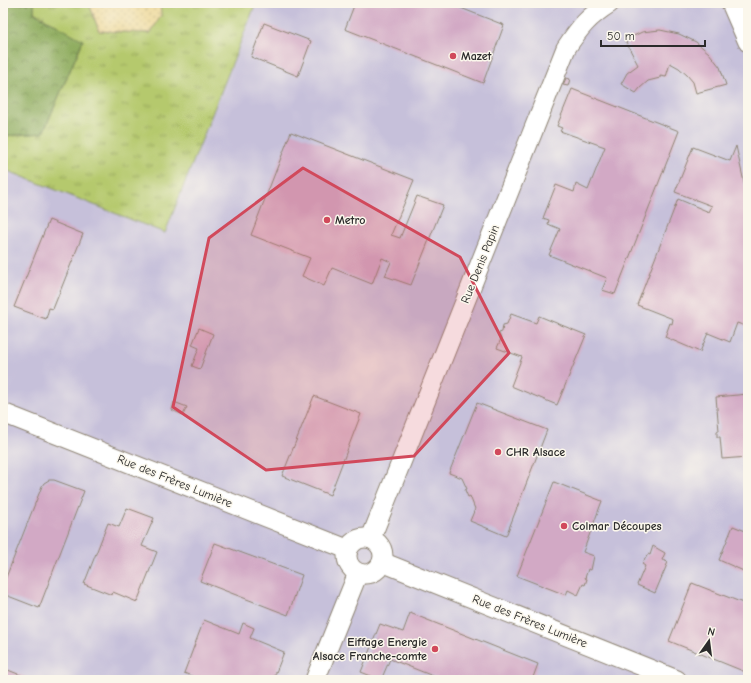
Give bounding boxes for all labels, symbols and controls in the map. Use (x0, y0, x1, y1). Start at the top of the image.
scale bar (601, 22, 705, 48)
text: 50 m (607, 29, 635, 43)
place label: Mazet (461, 49, 493, 63)
marker: Mazet (448, 51, 458, 61)
place label: Metro (335, 213, 365, 227)
marker: Metro (322, 215, 332, 225)
street label: Rue Denis Papin (458, 223, 502, 305)
place label: CHR Alsace (506, 445, 565, 459)
marker: CHR Alsace (493, 447, 503, 457)
street label: Rue des Frères Lumière (115, 452, 235, 510)
place label: Colmar Découpes (572, 519, 662, 533)
marker: Colmar Découpes (559, 521, 569, 531)
street label: Rue des Frères Lumière (470, 592, 590, 650)
north arrow (689, 621, 729, 661)
text: N (706, 625, 716, 639)
place label: Eiffage Energie Alsace Franche-comte (313, 635, 427, 663)
marker: Eiffage Energie Alsace Franche-comte (430, 644, 440, 654)

